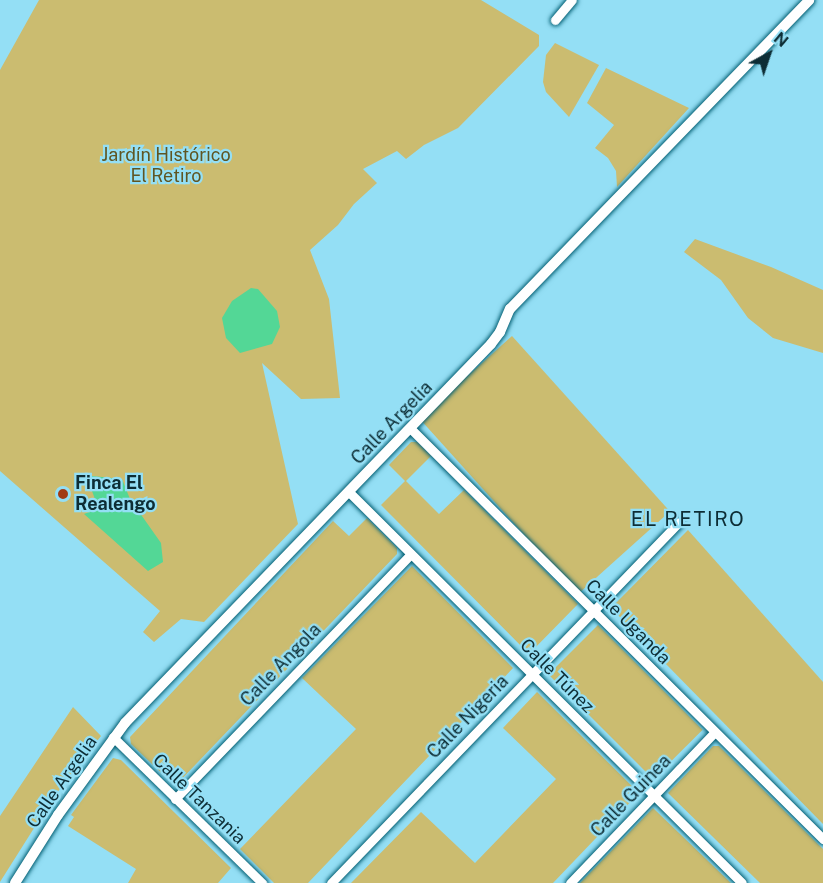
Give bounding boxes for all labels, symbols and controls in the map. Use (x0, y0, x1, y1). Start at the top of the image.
north arrow (739, 24, 799, 84)
text: N (770, 29, 792, 51)
park label: Jardín Histórico El Retiro (101, 145, 231, 188)
street label: Calle Argelia (347, 377, 437, 469)
place label: Finca El Realengo (75, 473, 156, 516)
marker: Finca El Realengo (56, 487, 70, 501)
district label: EL RETIRO (631, 507, 745, 531)
street label: Calle Uganda (581, 575, 675, 669)
street label: Calle Angola (236, 619, 326, 711)
street label: Calle Túnez (515, 634, 599, 718)
street label: Calle Nigeria (423, 671, 513, 763)
street label: Calle Argelia (22, 732, 102, 832)
street label: Calle Tanzania (148, 749, 250, 849)
street label: Calle Guinea (587, 750, 675, 842)

